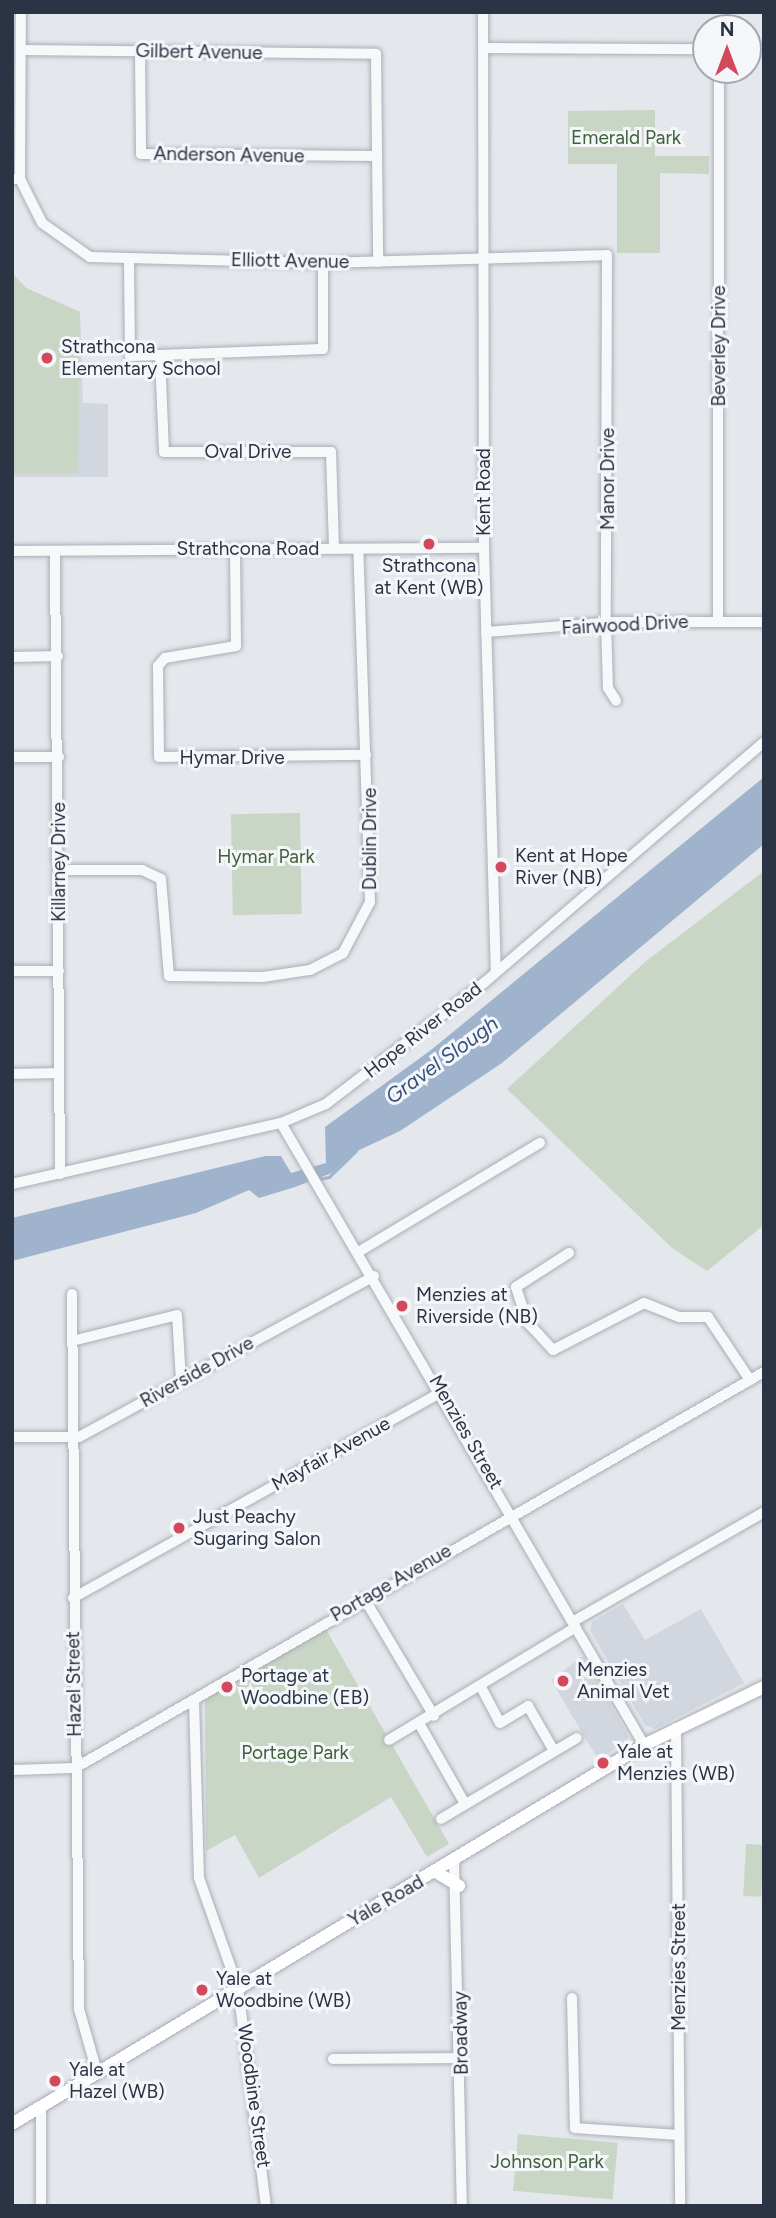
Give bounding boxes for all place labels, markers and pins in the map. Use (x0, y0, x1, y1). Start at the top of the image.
place label: Strathcona Elementary School (61, 336, 221, 380)
marker: Strathcona Elementary School (39, 350, 55, 366)
marker: Strathcona at Kent (WB) (421, 536, 437, 552)
place label: Strathcona at Kent (WB) (374, 555, 484, 599)
place label: Kent at Hope River (NB) (515, 845, 628, 889)
marker: Kent at Hope River (NB) (493, 859, 509, 875)
place label: Menzies at Riverside (NB) (416, 1284, 538, 1328)
marker: Menzies at Riverside (NB) (394, 1298, 410, 1314)
place label: Just Peachy Sugaring Salon (193, 1506, 321, 1550)
marker: Just Peachy Sugaring Salon (171, 1520, 187, 1536)
place label: Menzies Animal Vet (577, 1659, 670, 1703)
place label: Portage at Woodbine (EB) (241, 1665, 369, 1709)
marker: Menzies Animal Vet (555, 1673, 571, 1689)
marker: Portage at Woodbine (EB) (219, 1679, 235, 1695)
place label: Yale at Menzies (WB) (617, 1741, 735, 1785)
marker: Yale at Menzies (WB) (595, 1755, 611, 1771)
place label: Yale at Woodbine (WB) (216, 1968, 351, 2012)
marker: Yale at Woodbine (WB) (194, 1982, 210, 1998)
place label: Yale at Hazel (WB) (69, 2059, 165, 2103)
marker: Yale at Hazel (WB) (47, 2073, 63, 2089)

